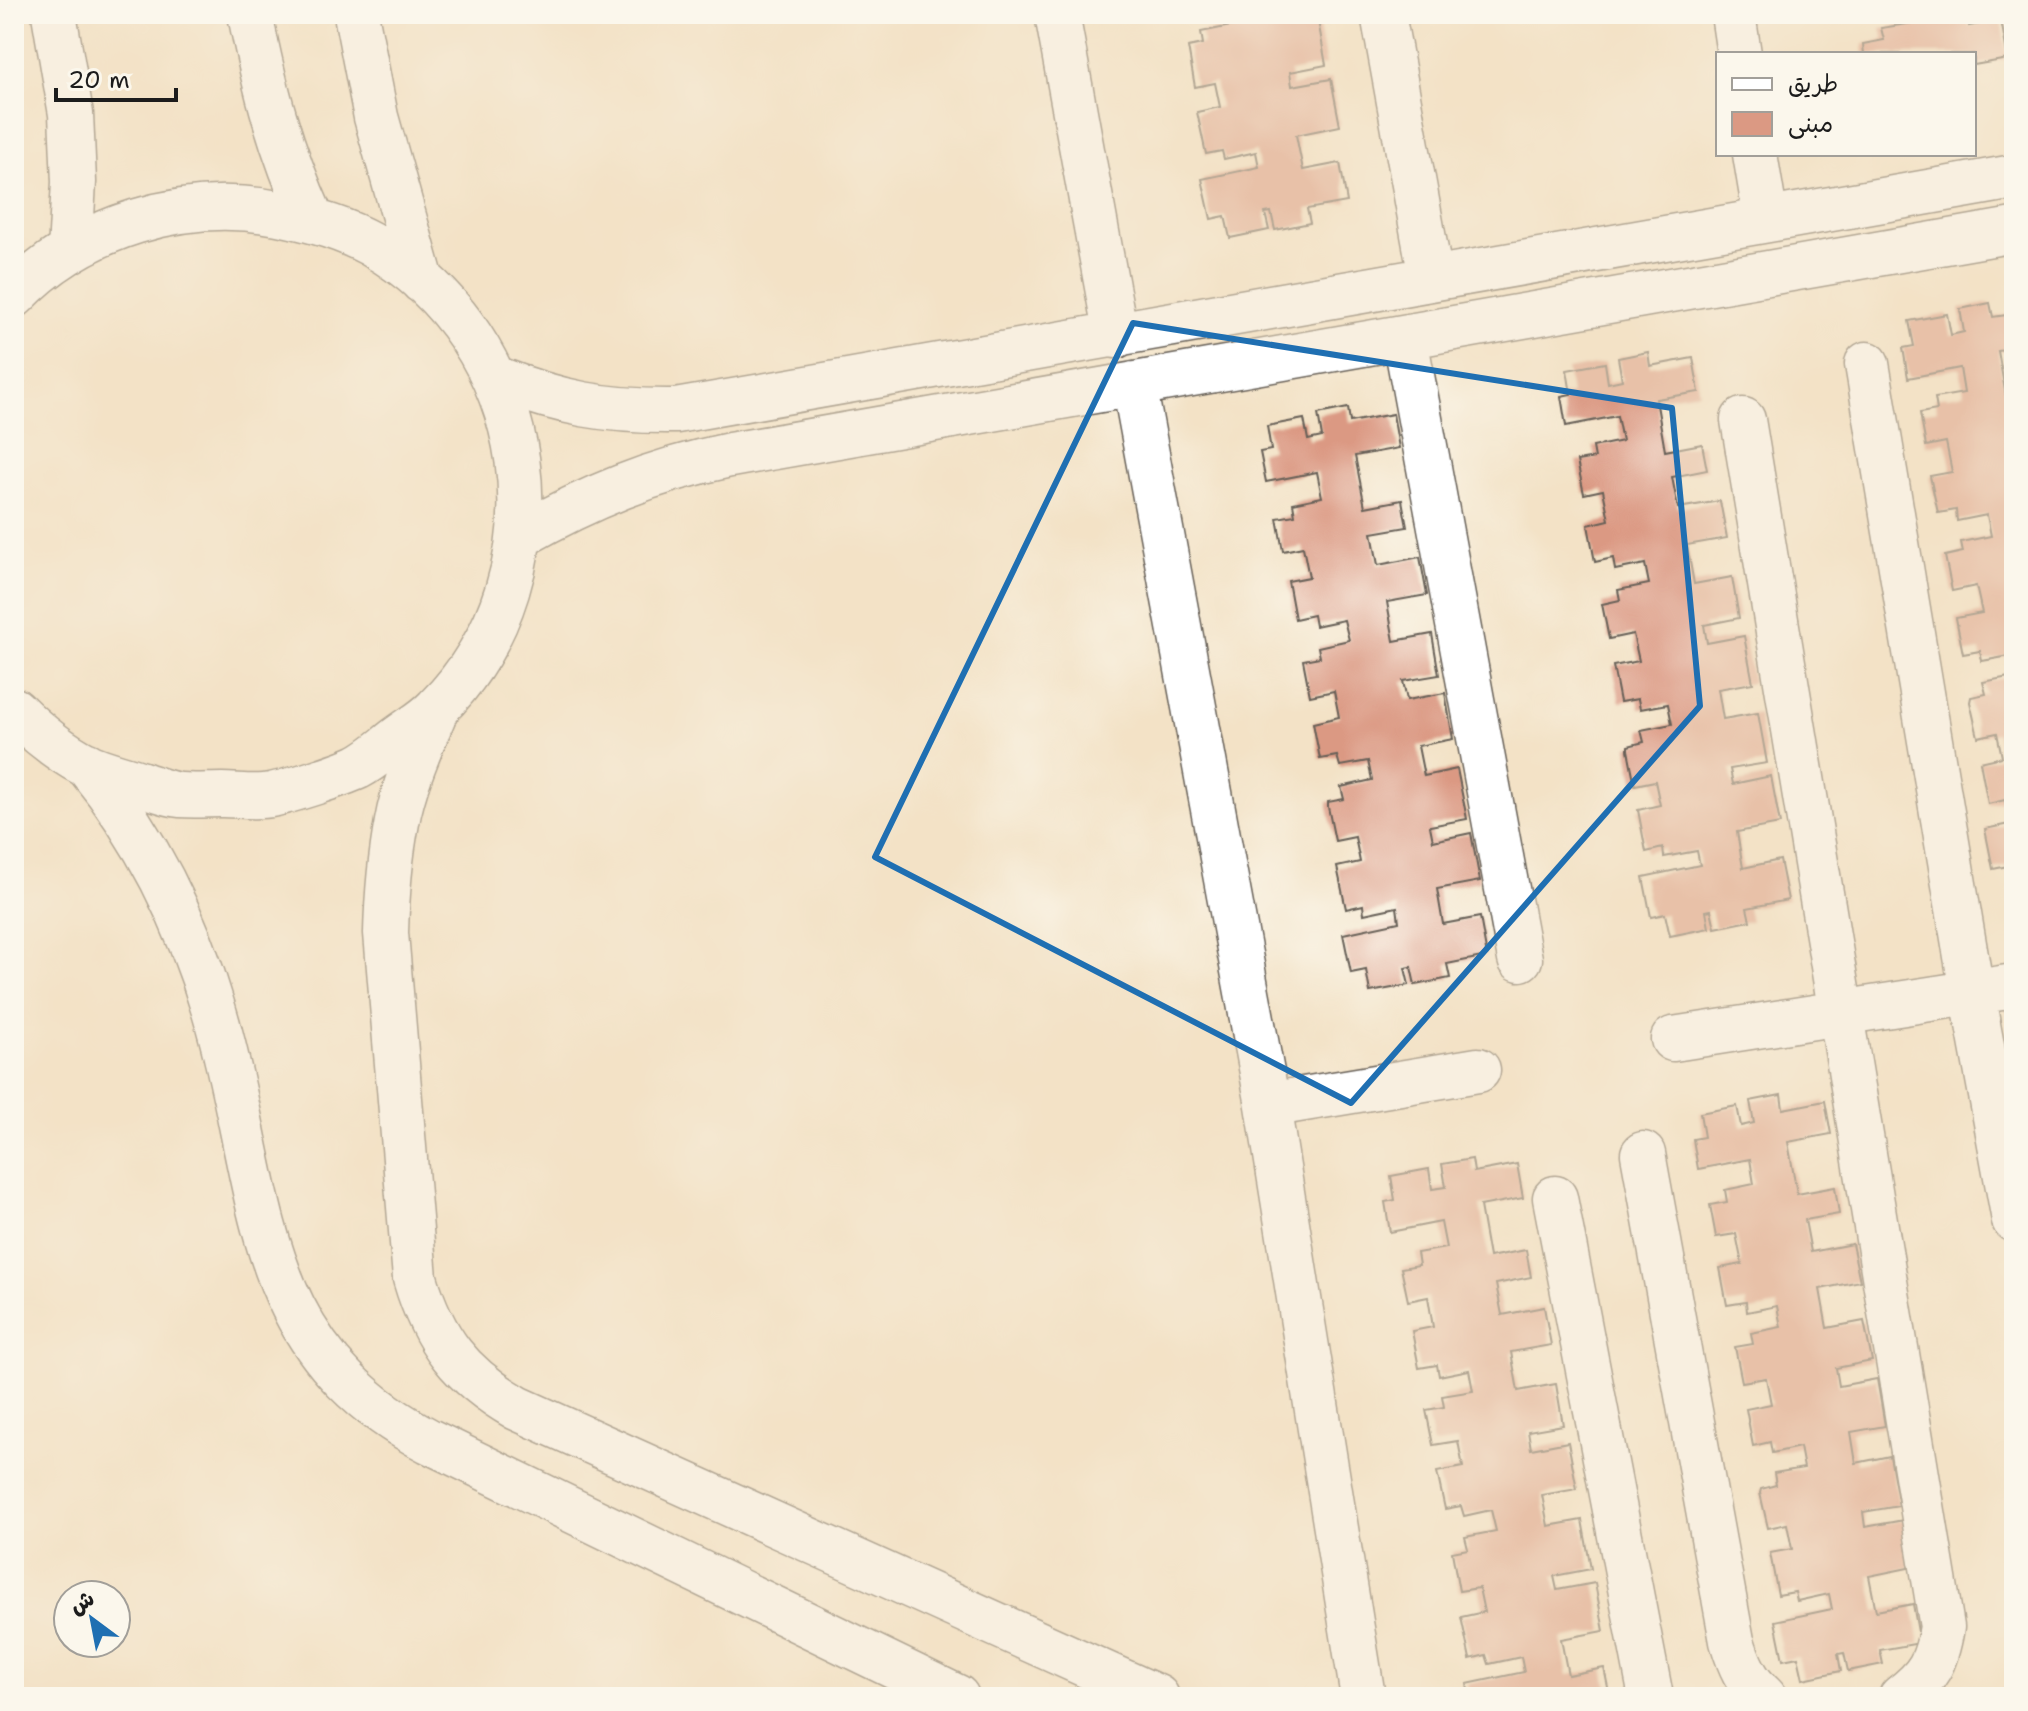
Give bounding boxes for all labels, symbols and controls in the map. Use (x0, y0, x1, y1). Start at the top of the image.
scale bar (56, 52, 176, 102)
legend (1716, 52, 1976, 156)
text: 20 m (68, 64, 130, 96)
text: طريق (1788, 68, 1838, 100)
text: مبنى (1788, 108, 1833, 140)
north arrow (52, 1579, 132, 1659)
text: ش (64, 1584, 100, 1621)

